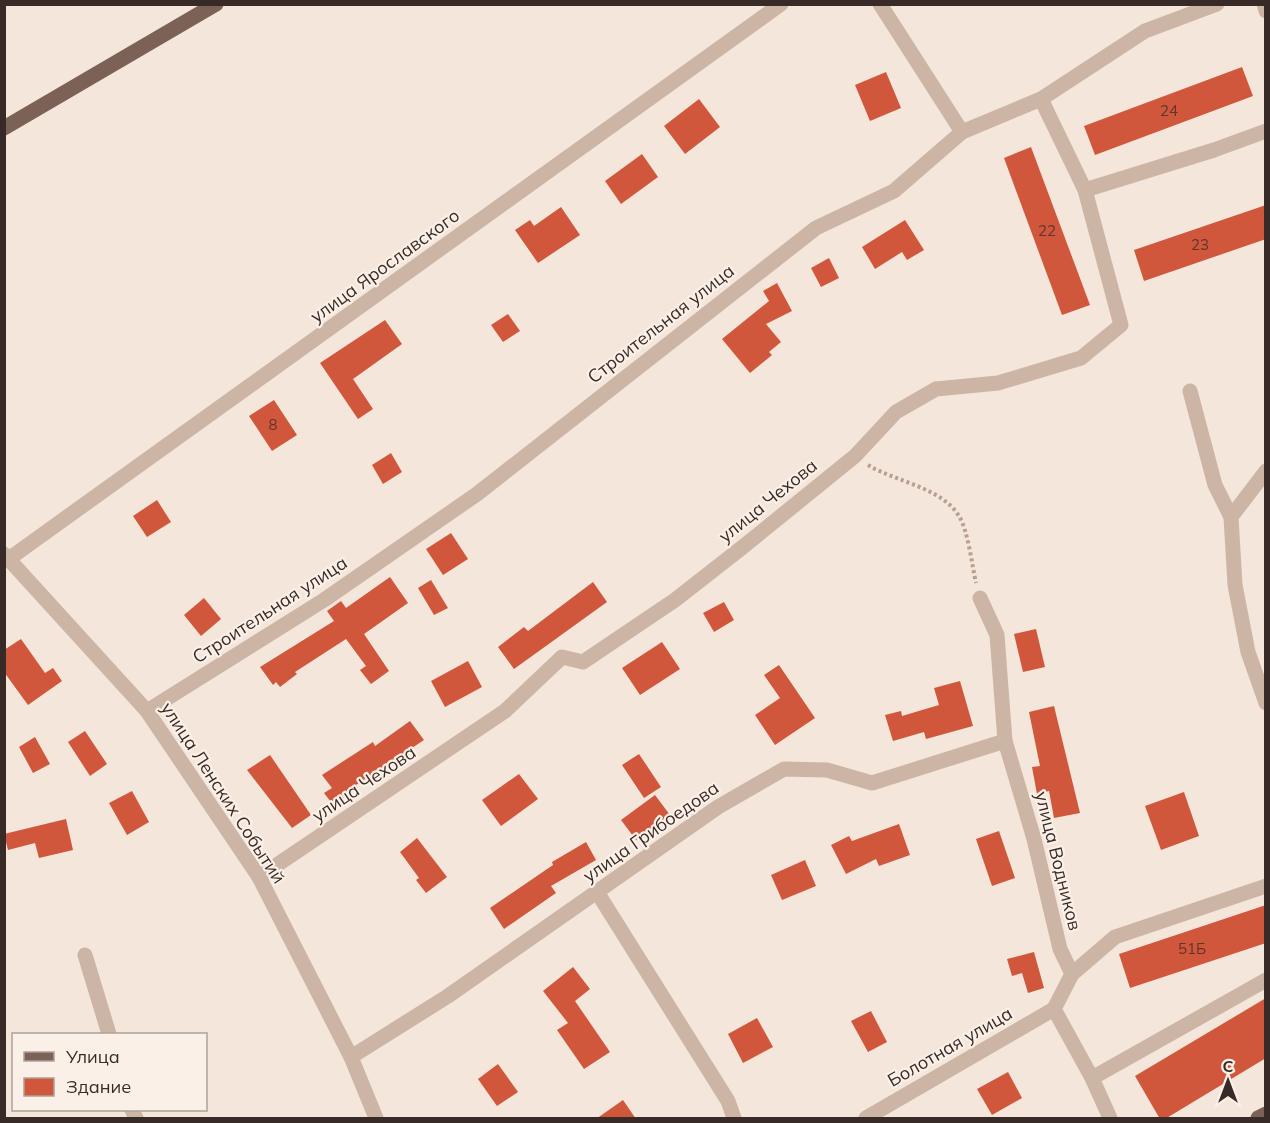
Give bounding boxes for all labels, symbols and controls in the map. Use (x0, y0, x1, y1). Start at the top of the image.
house number: 24 (1160, 101, 1178, 120)
street label: улица Ярославского (305, 204, 464, 328)
house number: 22 (1038, 221, 1056, 240)
house number: 23 (1191, 235, 1209, 254)
street label: Строительная улица (583, 259, 739, 388)
house number: 8 (268, 415, 278, 434)
street label: улица Чехова (714, 454, 822, 547)
street label: Строительная улица (188, 551, 351, 668)
street label: улица Ленских Событий (156, 698, 291, 888)
street label: улица Чехова (307, 740, 420, 827)
street label: улица Грибоедова (578, 776, 723, 887)
street label: улица Водников (1030, 789, 1087, 933)
house number: 51Б (1178, 939, 1206, 958)
street label: Болотная улица (883, 1001, 1016, 1092)
legend (12, 1033, 207, 1111)
text: Улица (65, 1045, 120, 1068)
north arrow (1198, 1051, 1258, 1111)
text: С (1223, 1056, 1234, 1076)
text: Здание (66, 1075, 131, 1098)

